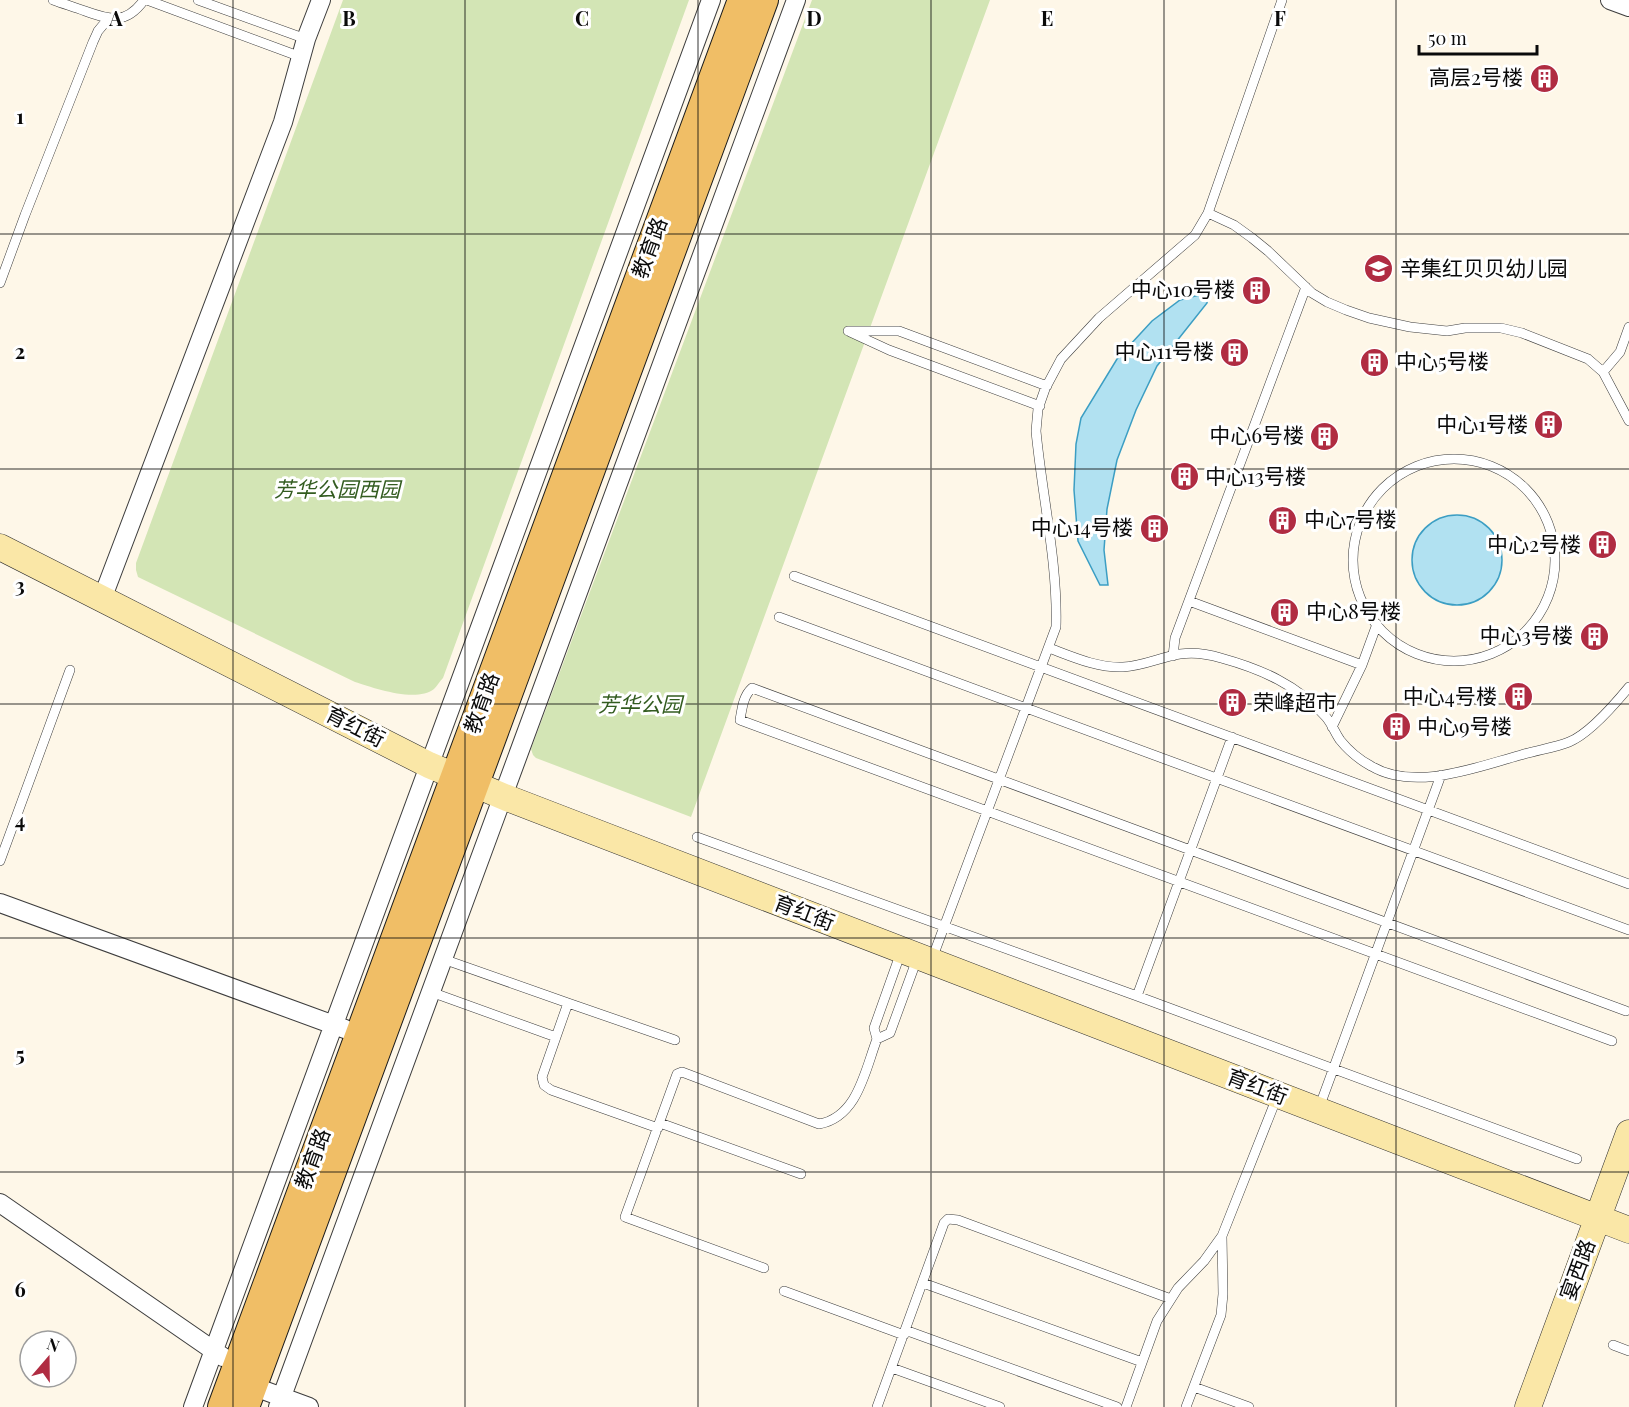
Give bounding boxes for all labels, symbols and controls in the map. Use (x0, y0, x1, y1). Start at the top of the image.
text: A (108, 4, 123, 31)
text: B (342, 4, 356, 31)
text: C (575, 4, 589, 31)
text: D (806, 4, 822, 31)
text: E (1041, 4, 1053, 31)
text: F (1274, 4, 1286, 31)
scale bar (1419, 18, 1538, 56)
text: 50 m (1428, 26, 1467, 50)
place label: 高层2号楼 (1429, 62, 1523, 90)
building icon: 高层2号楼 (1528, 62, 1560, 94)
text: 1 (16, 102, 24, 129)
street label: 教育路 (624, 213, 672, 282)
school or university icon: 辛集红贝贝幼儿园 (1363, 253, 1395, 285)
place label: 辛集红贝贝幼儿园 (1400, 253, 1568, 281)
place label: 中心10号楼 (1131, 274, 1235, 302)
building icon: 中心10号楼 (1240, 274, 1272, 306)
place label: 中心11号楼 (1114, 336, 1214, 364)
building icon: 中心11号楼 (1219, 336, 1251, 368)
text: 2 (15, 337, 25, 364)
building icon: 中心5号楼 (1359, 346, 1391, 378)
place label: 中心5号楼 (1396, 346, 1489, 374)
place label: 中心1号楼 (1436, 409, 1528, 437)
building icon: 中心1号楼 (1533, 409, 1565, 441)
place label: 中心6号楼 (1209, 420, 1304, 448)
building icon: 中心6号楼 (1309, 420, 1341, 452)
building icon: 中心13号楼 (1168, 461, 1200, 493)
place label: 中心13号楼 (1205, 461, 1306, 489)
park label: 芳华公园西园 (274, 474, 403, 502)
building icon: 中心7号楼 (1267, 504, 1299, 536)
place label: 中心7号楼 (1304, 504, 1397, 532)
place label: 中心14号楼 (1031, 512, 1133, 540)
building icon: 中心14号楼 (1138, 512, 1170, 544)
place label: 中心2号楼 (1487, 529, 1581, 557)
building icon: 中心2号楼 (1586, 529, 1618, 561)
text: 3 (15, 571, 25, 598)
building icon: 中心8号楼 (1269, 596, 1301, 628)
place label: 中心8号楼 (1306, 596, 1401, 624)
place label: 中心3号楼 (1480, 620, 1573, 648)
building icon: 中心3号楼 (1578, 620, 1610, 652)
street label: 教育路 (456, 668, 504, 737)
place label: 中心4号楼 (1403, 681, 1497, 709)
building icon: 中心4号楼 (1502, 681, 1534, 713)
building icon: 荣峰超市 (1216, 687, 1248, 719)
place label: 荣峰超市 (1253, 687, 1337, 715)
park label: 芳华公园 (598, 689, 685, 717)
street label: 育红街 (321, 698, 390, 752)
building icon: 中心9号楼 (1380, 711, 1412, 743)
place label: 中心9号楼 (1417, 711, 1512, 739)
text: 4 (15, 806, 25, 833)
street label: 育红街 (770, 887, 839, 935)
text: 5 (15, 1040, 25, 1067)
street label: 育红街 (1223, 1061, 1292, 1109)
street label: 教育路 (287, 1124, 335, 1193)
street label: 宴西路 (1552, 1235, 1600, 1304)
text: 6 (14, 1275, 26, 1302)
north arrow (18, 1329, 78, 1389)
text: N (44, 1333, 63, 1356)

